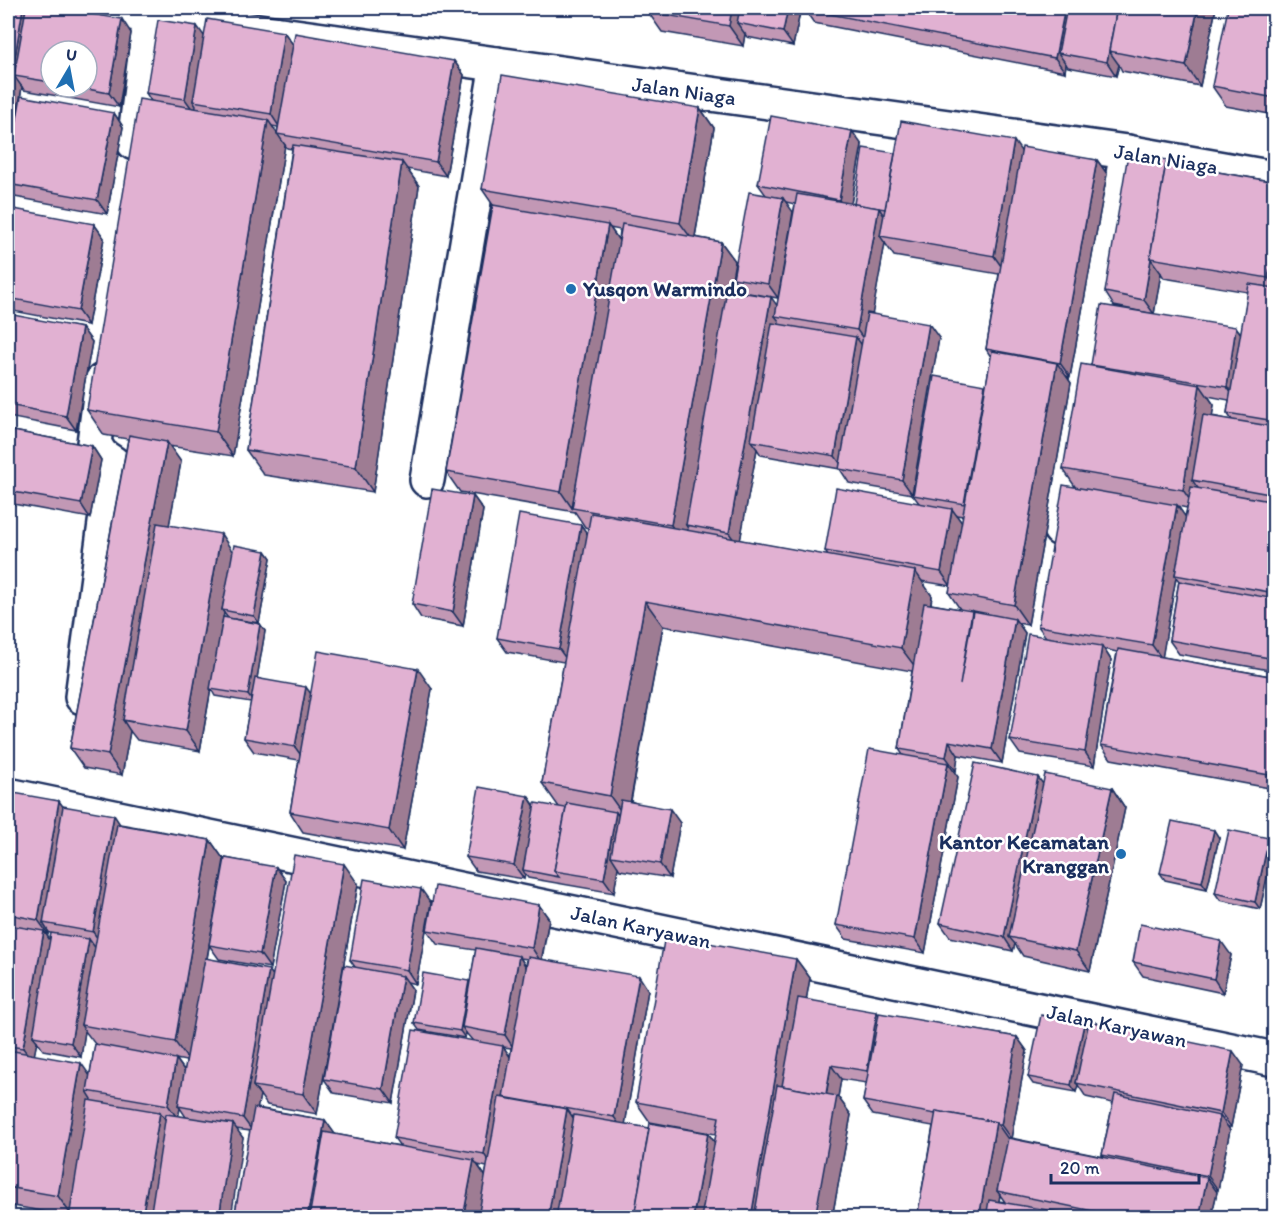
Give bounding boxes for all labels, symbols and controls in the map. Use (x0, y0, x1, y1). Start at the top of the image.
north arrow (39, 39, 99, 99)
text: U (65, 44, 78, 65)
street label: Jalan Niaga (631, 71, 738, 110)
street label: Jalan Niaga (1113, 138, 1220, 179)
place label: Yusqon Warmindo (582, 276, 747, 302)
marker: Yusqon Warmindo (564, 282, 578, 296)
place label: Kantor Kecamatan Kranggan (939, 829, 1110, 879)
marker: Kantor Kecamatan Kranggan (1114, 847, 1128, 861)
street label: Jalan Karyawan (569, 899, 714, 954)
street label: Jalan Karyawan (1045, 998, 1190, 1053)
scale bar (1051, 1147, 1200, 1185)
text: 20 m (1060, 1157, 1100, 1179)

